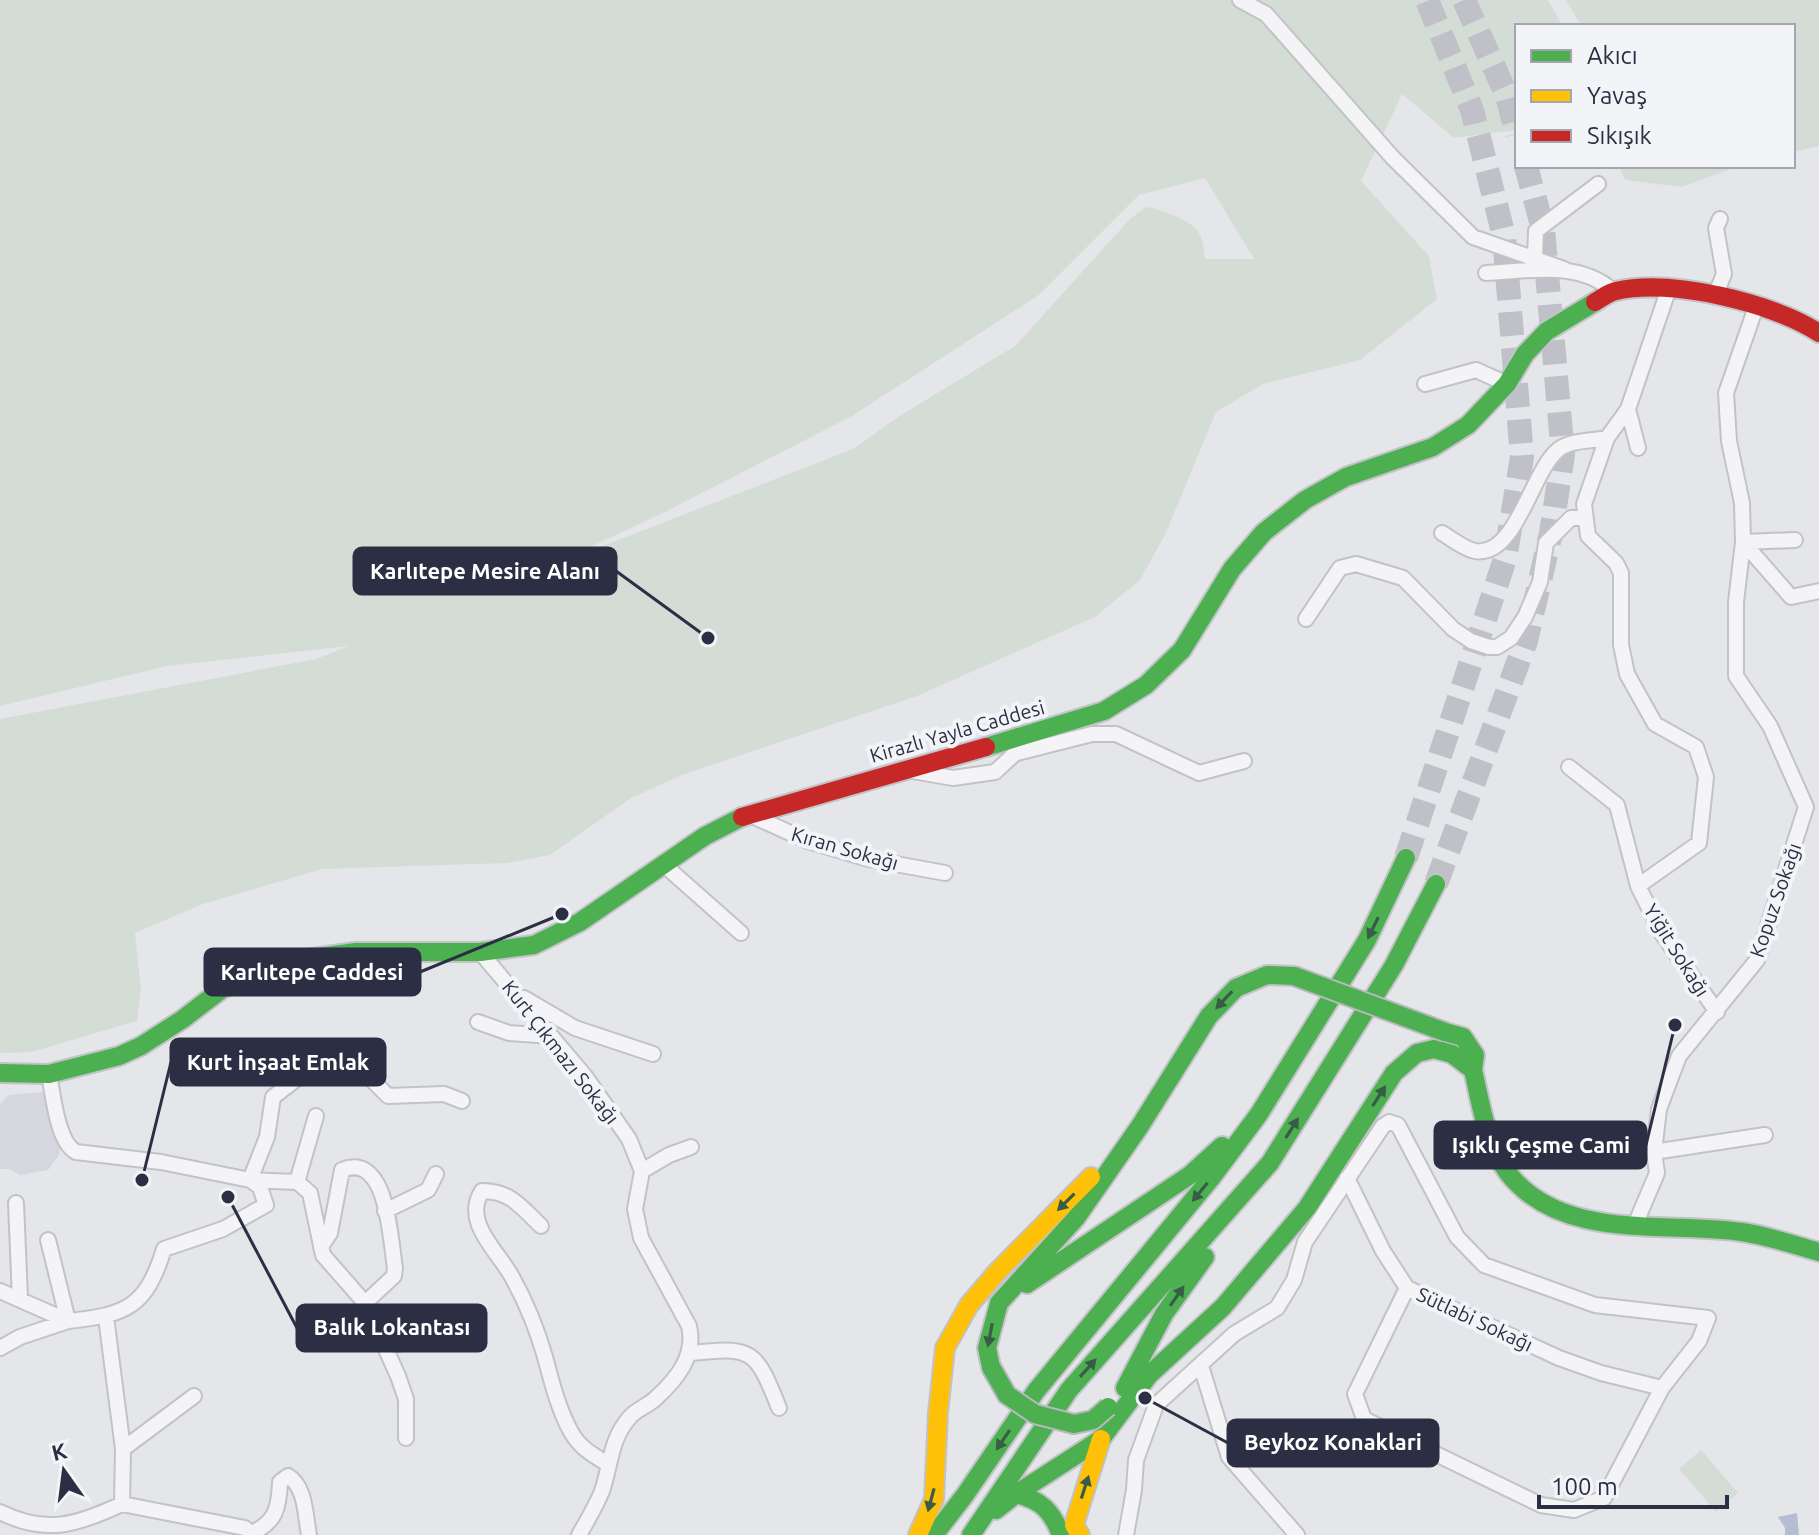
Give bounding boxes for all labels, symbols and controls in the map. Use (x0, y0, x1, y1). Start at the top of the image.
legend (1515, 24, 1795, 168)
text: Akıcı (1587, 42, 1638, 69)
text: Yavaş (1587, 82, 1647, 109)
text: Sıkışık (1587, 122, 1652, 149)
callout: Karlıtepe Mesire Alanı (354, 548, 616, 594)
text: Karlıtepe Mesire Alanı (370, 558, 600, 583)
street label: Kirazlı Yayla Caddesi (867, 695, 1047, 767)
street label: Kıran Sokağı (789, 822, 901, 874)
street label: Kopuz Sokağı (1745, 840, 1805, 960)
street label: Yiğit Sokağı (1639, 899, 1715, 1001)
one-way arrow (1366, 917, 1380, 940)
callout: Karlıtepe Caddesi (205, 949, 420, 995)
text: Karlıtepe Caddesi (221, 959, 403, 984)
street label: Kurt Çıkmazı Sokağı (498, 976, 624, 1128)
one-way arrow (1215, 991, 1233, 1010)
callout: Kurt İnşaat Emlak (171, 1039, 385, 1085)
text: Kurt İnşaat Emlak (187, 1049, 370, 1075)
one-way arrow (1372, 1085, 1387, 1106)
one-way arrow (1285, 1117, 1299, 1139)
callout: Işıklı Çeşme Cami (1435, 1122, 1646, 1168)
text: Işıklı Çeşme Cami (1452, 1132, 1630, 1158)
one-way arrow (1192, 1182, 1209, 1202)
one-way arrow (1057, 1192, 1075, 1211)
street label: Sütlabi Sokağı (1413, 1282, 1537, 1356)
one-way arrow (1169, 1285, 1184, 1306)
callout: Balık Lokantası (297, 1305, 486, 1351)
text: Balık Lokantası (314, 1314, 470, 1339)
one-way arrow (983, 1322, 995, 1347)
one-way arrow (1079, 1359, 1096, 1379)
callout: Beykoz Konaklari (1228, 1420, 1438, 1466)
one-way arrow (996, 1429, 1011, 1450)
text: Beykoz Konaklari (1244, 1429, 1422, 1454)
north arrow (24, 1431, 104, 1511)
text: K (49, 1437, 70, 1465)
scale bar (1539, 1459, 1727, 1509)
text: 100 m (1551, 1473, 1618, 1500)
one-way arrow (1079, 1475, 1091, 1499)
one-way arrow (925, 1488, 937, 1513)

